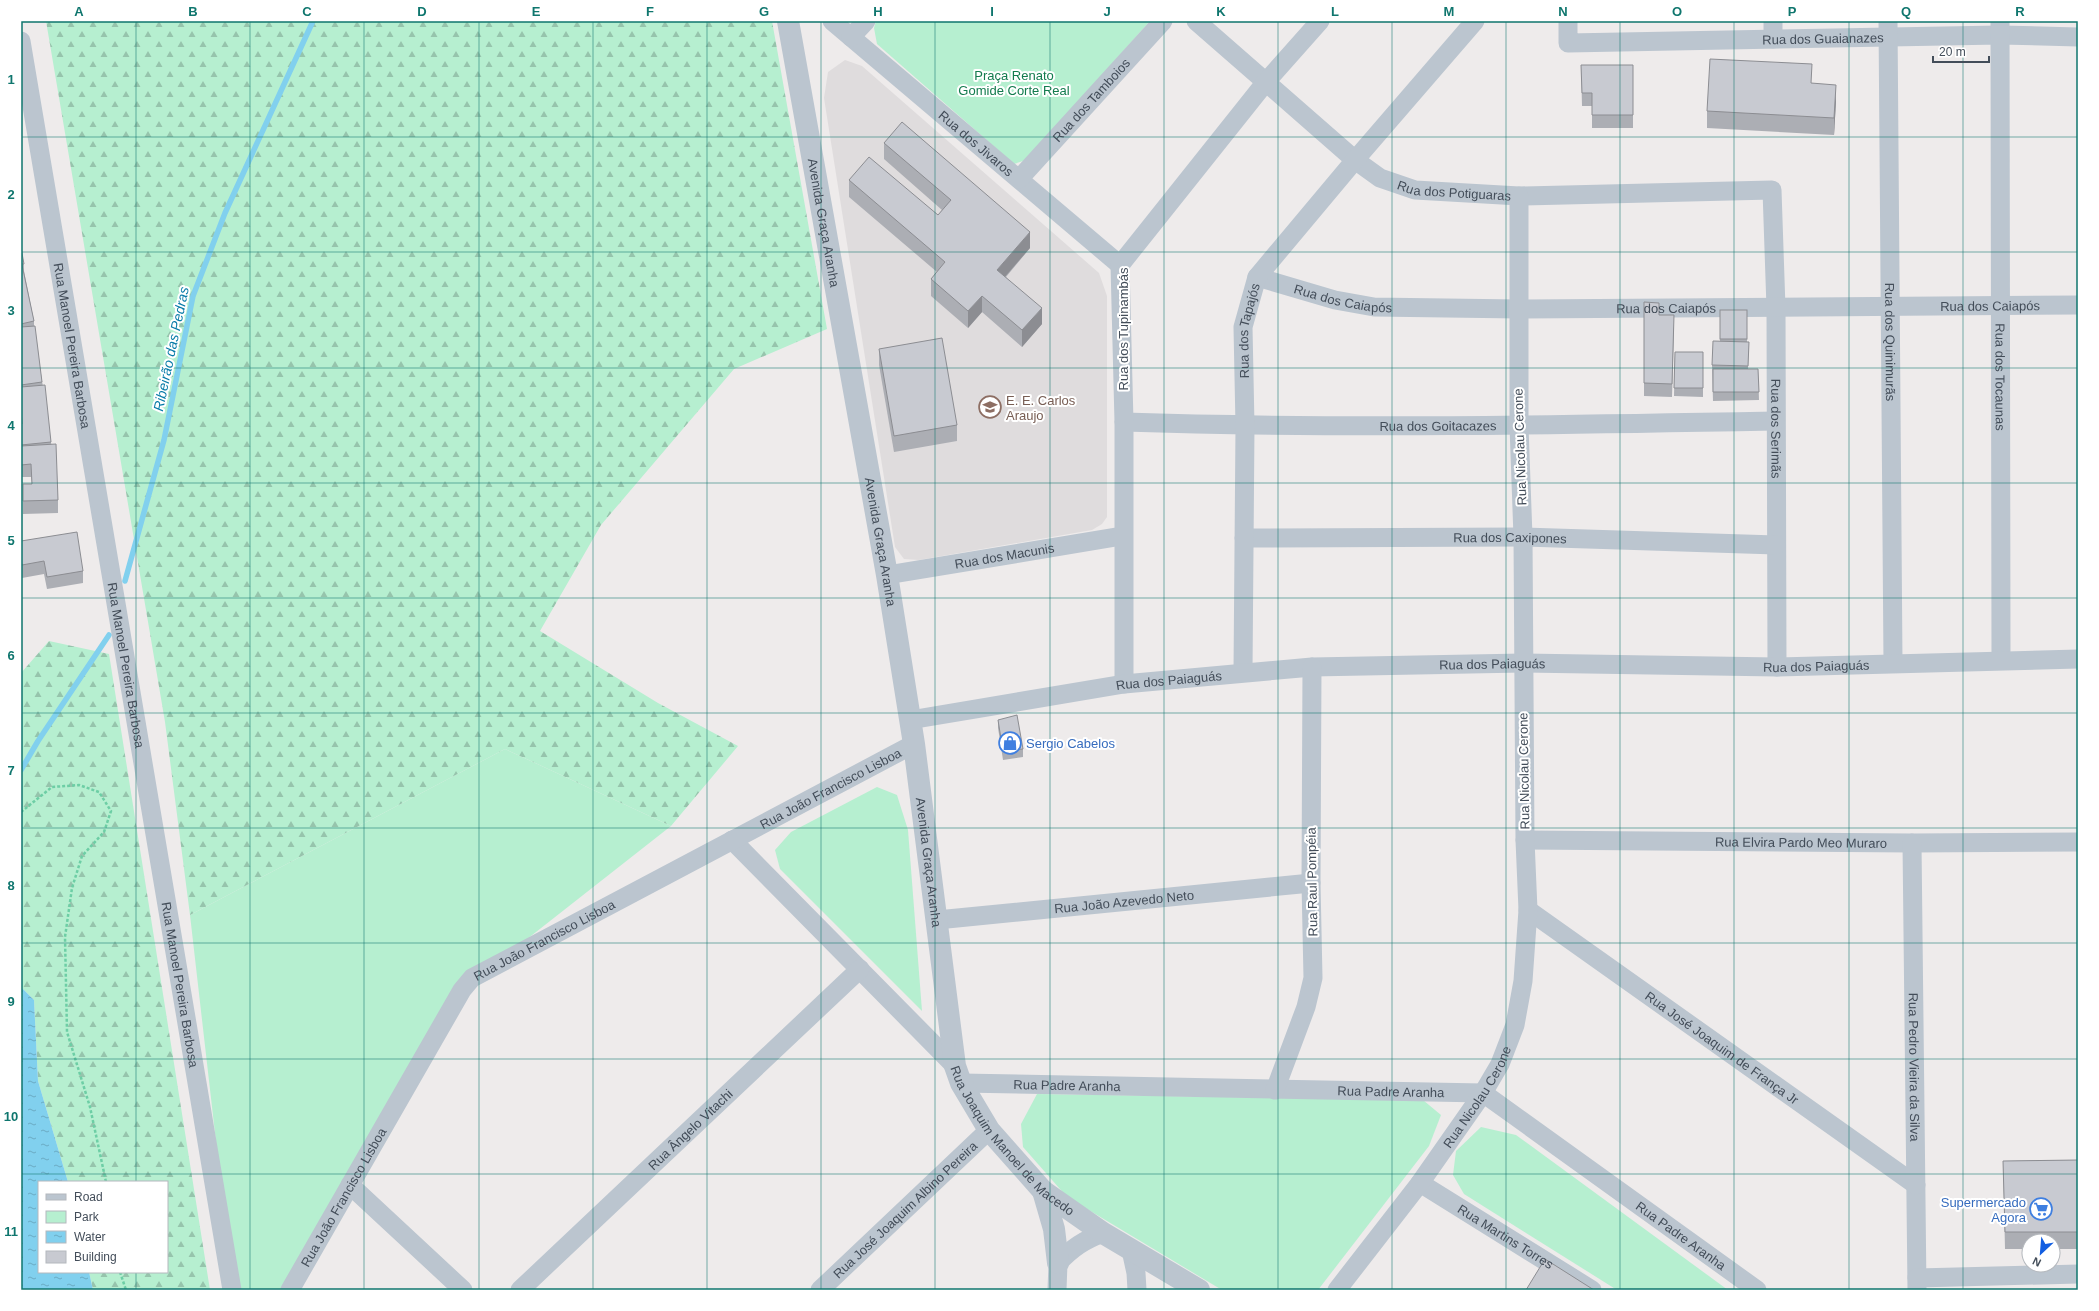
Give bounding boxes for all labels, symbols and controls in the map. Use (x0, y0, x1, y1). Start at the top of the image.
text: A (74, 4, 84, 19)
text: B (188, 4, 198, 19)
text: C (302, 4, 312, 19)
text: D (417, 4, 427, 19)
text: E (532, 4, 541, 19)
text: F (646, 4, 654, 19)
text: G (759, 4, 769, 19)
text: H (873, 4, 883, 19)
text: I (990, 4, 994, 19)
text: J (1103, 4, 1111, 19)
text: K (1216, 4, 1226, 19)
text: L (1331, 4, 1339, 19)
text: M (1444, 4, 1454, 19)
text: N (1558, 4, 1568, 19)
text: O (1672, 4, 1682, 19)
text: P (1788, 4, 1797, 19)
text: Q (1901, 4, 1911, 19)
text: R (2015, 4, 2025, 19)
street label: Rua dos Guaianazes (1762, 30, 1884, 47)
scale bar (1933, 38, 1989, 64)
text: 20 m (1939, 45, 1966, 59)
street label: Rua dos Tamboios (1049, 55, 1133, 145)
park label: Praça Renato Gomide Corte Real (958, 68, 1070, 98)
text: 1 (7, 72, 15, 87)
street label: Rua dos Jivaros (936, 107, 1017, 179)
street label: Avenida Graça Aranha (805, 157, 843, 289)
street label: Rua dos Potiguaras (1395, 177, 1512, 203)
text: 2 (7, 187, 15, 202)
street label: Rua Manoel Pereira Barbosa (51, 262, 94, 430)
street label: Rua dos Tupinambás (1116, 267, 1131, 390)
street label: Rua dos Tapajós (1235, 281, 1263, 379)
street label: Rua dos Caiapós (1292, 281, 1393, 315)
street label: Rua dos Quinimurãs (1883, 283, 1898, 402)
water label: Ribeirão das Pedras (150, 285, 192, 413)
street label: Rua dos Caiapós (1940, 298, 2040, 313)
street label: Rua dos Caiapós (1616, 300, 1716, 316)
text: 3 (7, 303, 15, 318)
street label: Rua dos Tocaunas (1993, 323, 2008, 431)
street label: Rua dos Serimãs (1769, 379, 1784, 479)
street label: Rua Nicolau Cerone (1510, 388, 1530, 506)
place label: E. E. Carlos Araujo (1006, 393, 1076, 423)
school or university icon: E. E. Carlos Araujo (977, 394, 1003, 420)
text: 4 (7, 418, 15, 433)
street label: Rua dos Goitacazes (1379, 418, 1497, 433)
street label: Avenida Graça Aranha (862, 476, 900, 608)
street label: Rua dos Caxipones (1453, 529, 1567, 546)
text: 5 (7, 533, 15, 548)
street label: Rua dos Macunis (954, 540, 1056, 571)
street label: Rua Manoel Pereira Barbosa (105, 581, 148, 750)
text: 6 (7, 648, 15, 663)
street label: Rua dos Paiaguás (1439, 655, 1546, 672)
street label: Rua dos Paiaguás (1763, 657, 1870, 675)
street label: Rua dos Paiaguás (1115, 668, 1223, 693)
street label: Rua Nicolau Cerone (1515, 712, 1533, 830)
shop icon: Sergio Cabelos (997, 730, 1023, 756)
place label: Sergio Cabelos (1026, 736, 1115, 751)
street label: Rua João Francisco Lisboa (757, 744, 904, 832)
text: 7 (7, 763, 15, 778)
street label: Avenida Graça Aranha (913, 796, 945, 929)
street label: Rua Raul Pompéia (1304, 827, 1320, 937)
street label: Rua Elvira Pardo Meo Muraro (1715, 834, 1887, 850)
text: 8 (7, 878, 15, 893)
street label: Rua João Azevedo Neto (1054, 887, 1195, 916)
street label: Rua João Francisco Lisboa (471, 896, 618, 983)
street label: Rua Manoel Pereira Barbosa (159, 901, 202, 1069)
street label: Rua José Joaquim de França Jr (1643, 988, 1802, 1107)
street label: Rua Pedro Vieira da Silva (1906, 993, 1923, 1142)
text: 9 (7, 994, 15, 1009)
street label: Rua Nicolau Cerone (1440, 1044, 1514, 1150)
street label: Rua Joaquim Manoel de Macedo (948, 1064, 1077, 1218)
street label: Rua Padre Aranha (1013, 1077, 1121, 1094)
street label: Rua Padre Aranha (1337, 1083, 1445, 1100)
street label: Rua Ângelo Vitachi (645, 1086, 736, 1173)
text: 10 (4, 1109, 18, 1124)
street label: Rua João Francisco Lisboa (298, 1124, 389, 1269)
street label: Rua José Joaquim Albino Pereira (830, 1137, 981, 1281)
legend (38, 1181, 168, 1273)
text: Road (74, 1190, 103, 1204)
place label: Supermercado Agora (1941, 1195, 2027, 1225)
supermarket icon: Supermercado Agora (2028, 1196, 2054, 1222)
street label: Rua Padre Aranha (1633, 1198, 1729, 1273)
street label: Rua Martins Torres (1455, 1201, 1557, 1272)
text: Park (74, 1210, 100, 1224)
text: 11 (4, 1224, 18, 1239)
text: Water (74, 1230, 106, 1244)
north arrow (2021, 1233, 2061, 1273)
text: Building (74, 1250, 117, 1264)
text: N (2030, 1255, 2043, 1269)

